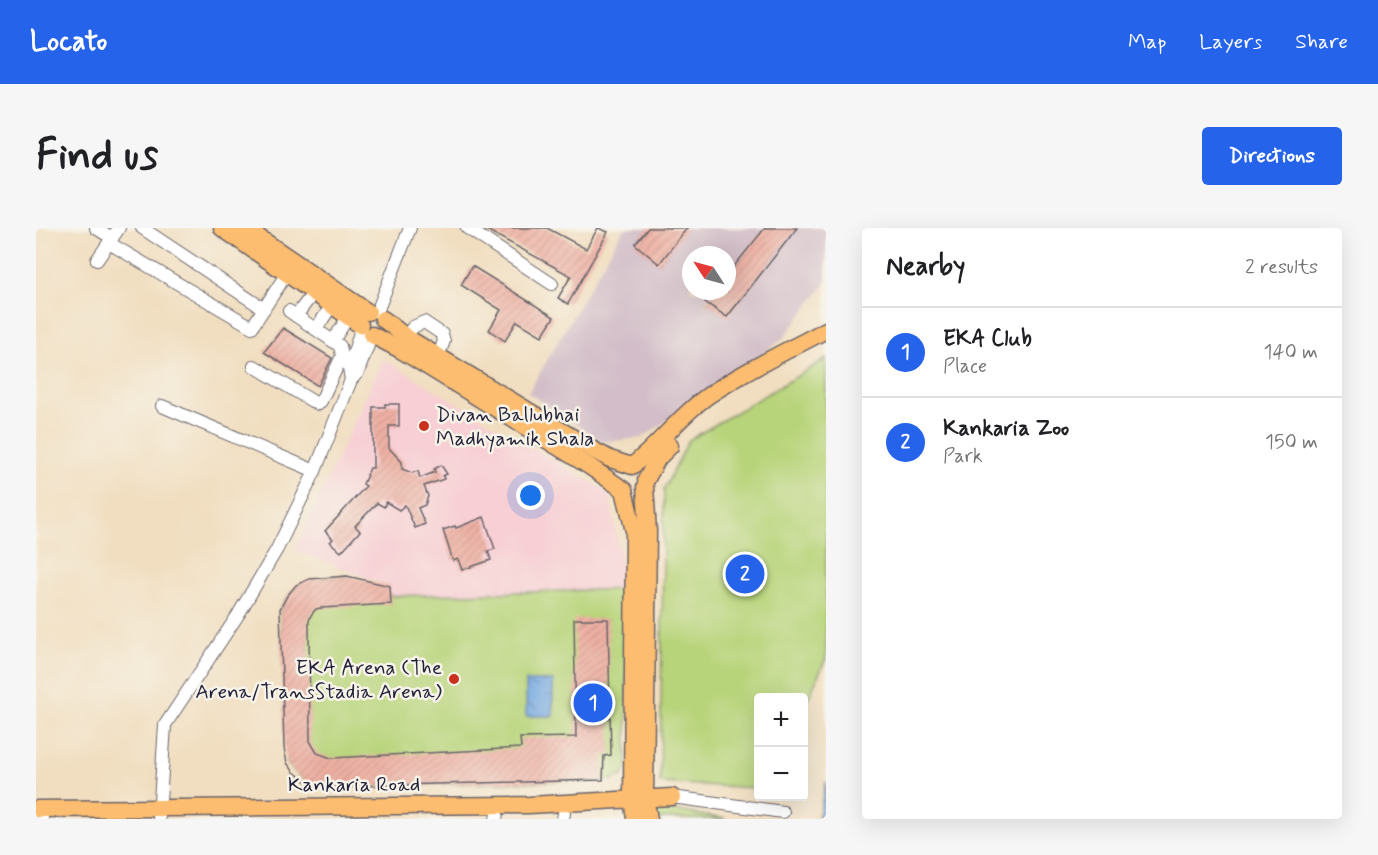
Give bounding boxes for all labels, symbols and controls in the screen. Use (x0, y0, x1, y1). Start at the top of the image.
text: Locato (30, 24, 107, 61)
text: Map (1128, 28, 1166, 56)
text: Layers (1199, 28, 1262, 56)
text: Share (1295, 28, 1348, 56)
button: Directions (1202, 127, 1342, 185)
text: Find us (36, 129, 158, 184)
north arrow (682, 246, 736, 300)
text: Nearby (886, 250, 965, 284)
text: 2 results (1245, 254, 1318, 281)
text: EKA Club (943, 325, 1032, 353)
text: 1 (901, 339, 910, 366)
text: 140 m (1264, 339, 1318, 366)
text: Place (943, 353, 987, 380)
place label: Divan Ballubhai Madhyamik Shala (436, 401, 594, 453)
text: Kankaria Zoo (943, 415, 1069, 443)
marker: Divan Ballubhai Madhyamik Shala (417, 419, 431, 433)
text: 2 (901, 429, 910, 456)
text: 150 m (1265, 429, 1318, 456)
text: Park (943, 443, 983, 470)
your location (516, 481, 545, 510)
pin: 2 (726, 552, 764, 596)
place label: EKA Arena (The Arena/TransStadia Arena) (195, 654, 443, 706)
marker: EKA Arena (The Arena/TransStadia Arena) (447, 672, 461, 686)
pin: 1 (574, 680, 612, 726)
map controls (754, 693, 808, 801)
button: + (754, 693, 808, 747)
button: − (754, 747, 808, 801)
street label: Kankaria Road (288, 771, 420, 799)

